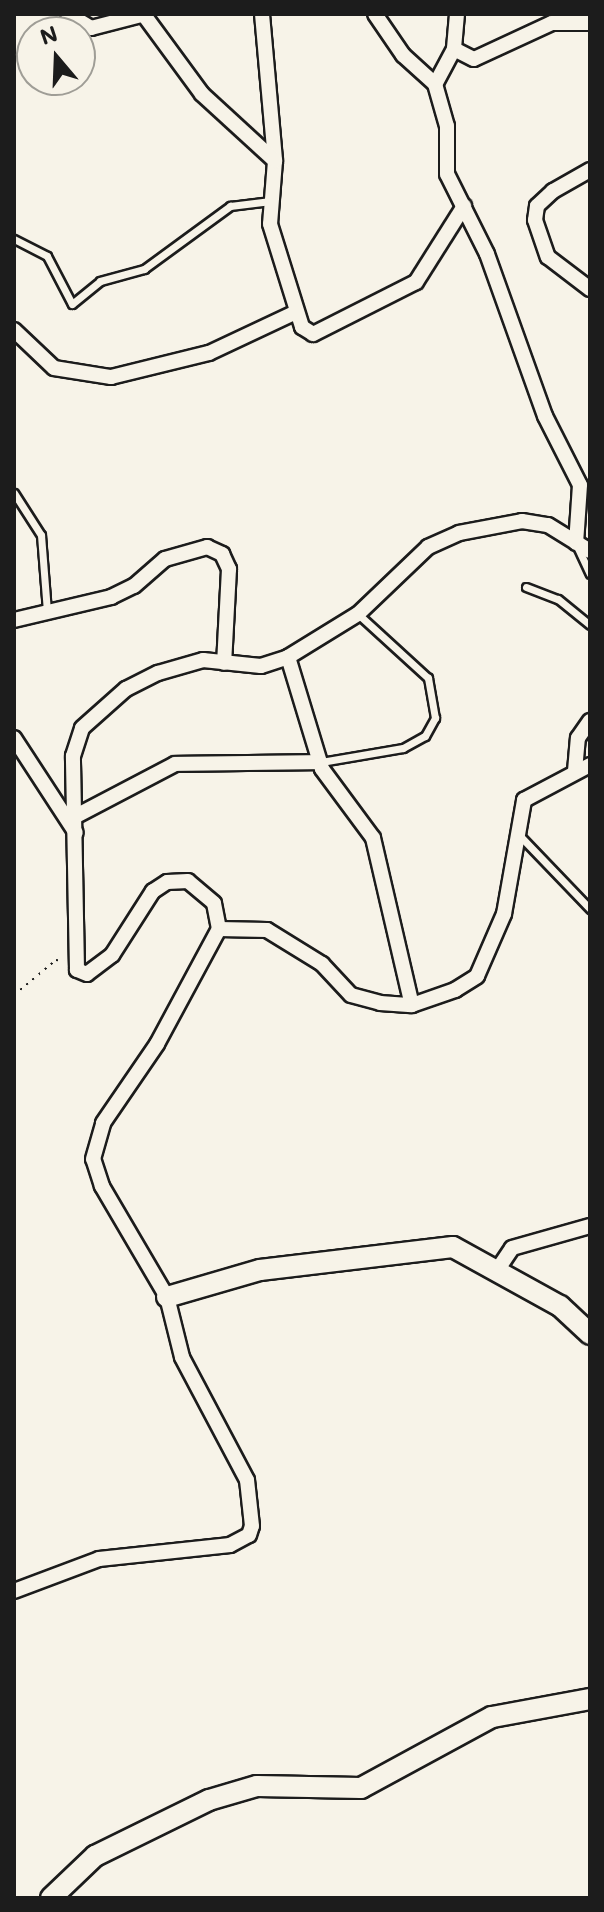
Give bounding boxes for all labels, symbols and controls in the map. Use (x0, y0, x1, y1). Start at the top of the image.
north arrow (16, 16, 96, 96)
text: N (36, 18, 61, 51)

